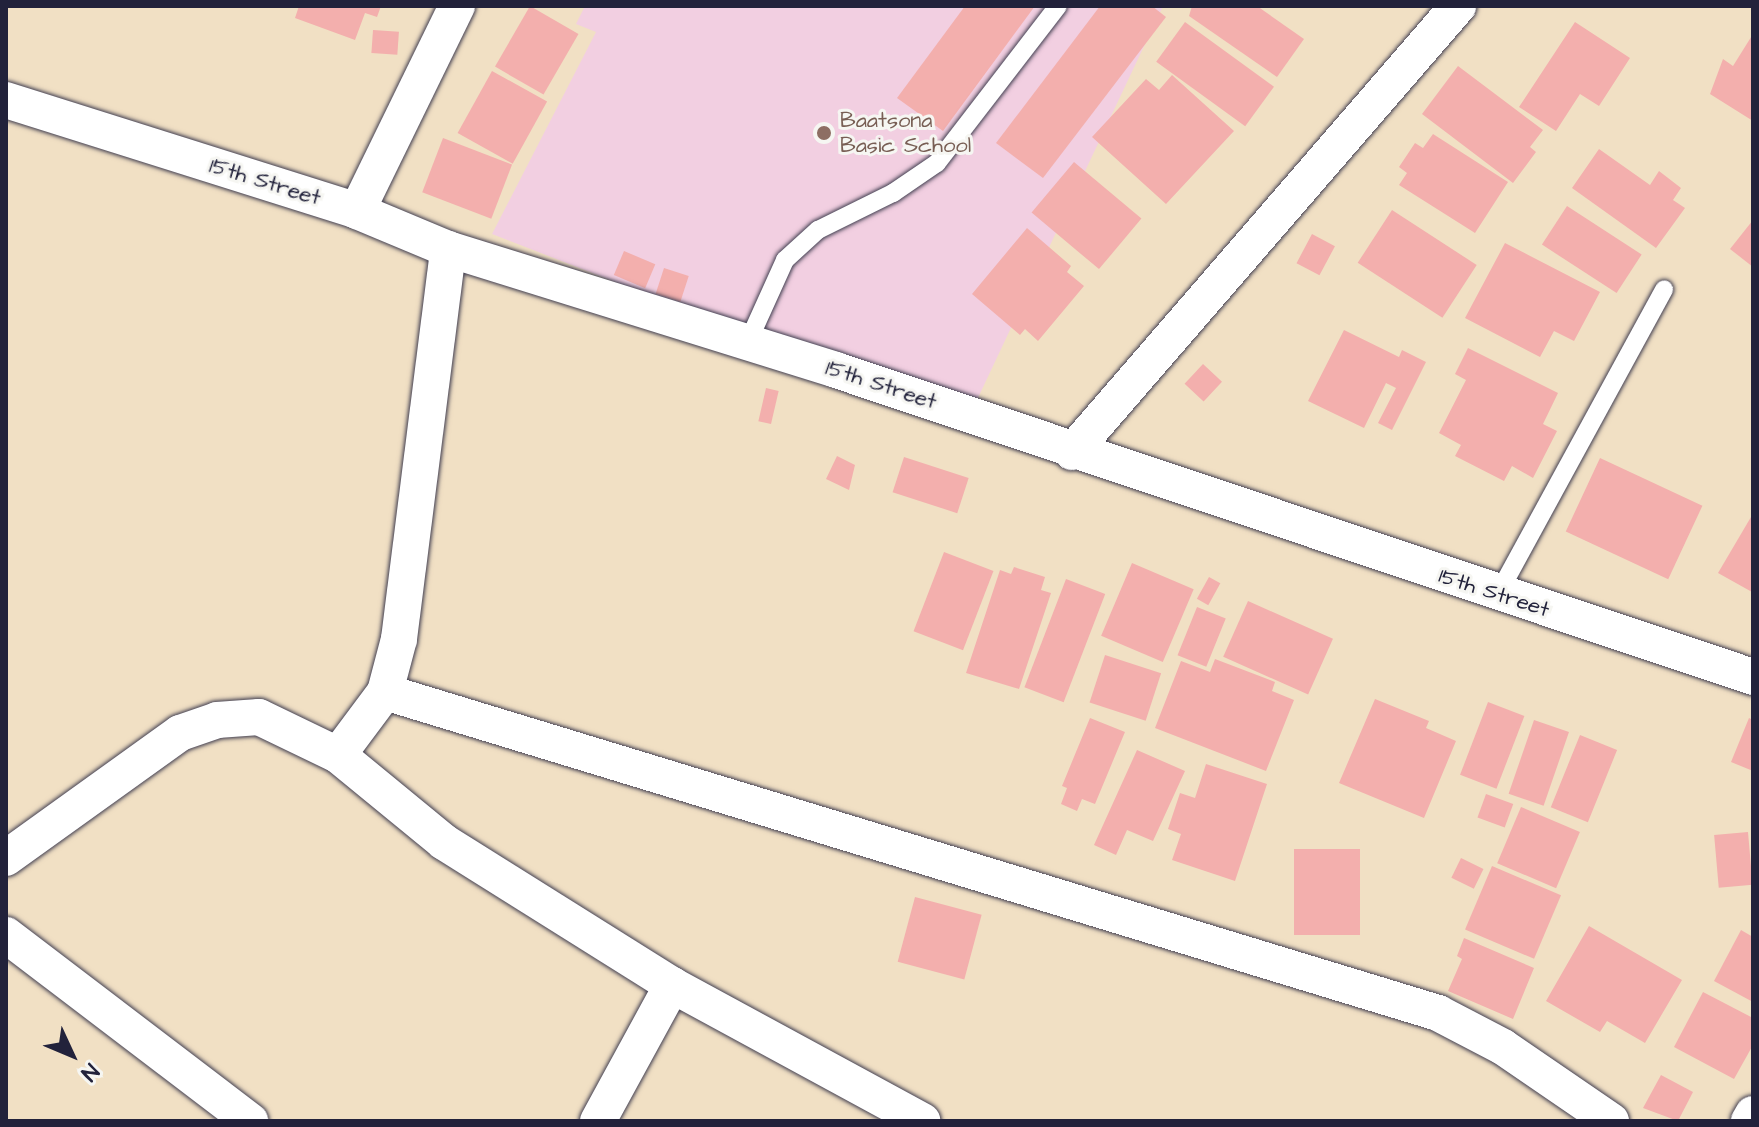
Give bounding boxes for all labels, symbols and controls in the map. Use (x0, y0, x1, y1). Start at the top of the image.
place label: Baatsona Basic School (840, 107, 971, 158)
marker: Baatsona Basic School (815, 124, 833, 142)
street label: 15th Street (206, 153, 324, 211)
street label: 15th Street (822, 355, 940, 415)
street label: 15th Street (1435, 563, 1553, 623)
north arrow (32, 1015, 112, 1095)
text: N (74, 1056, 106, 1088)

